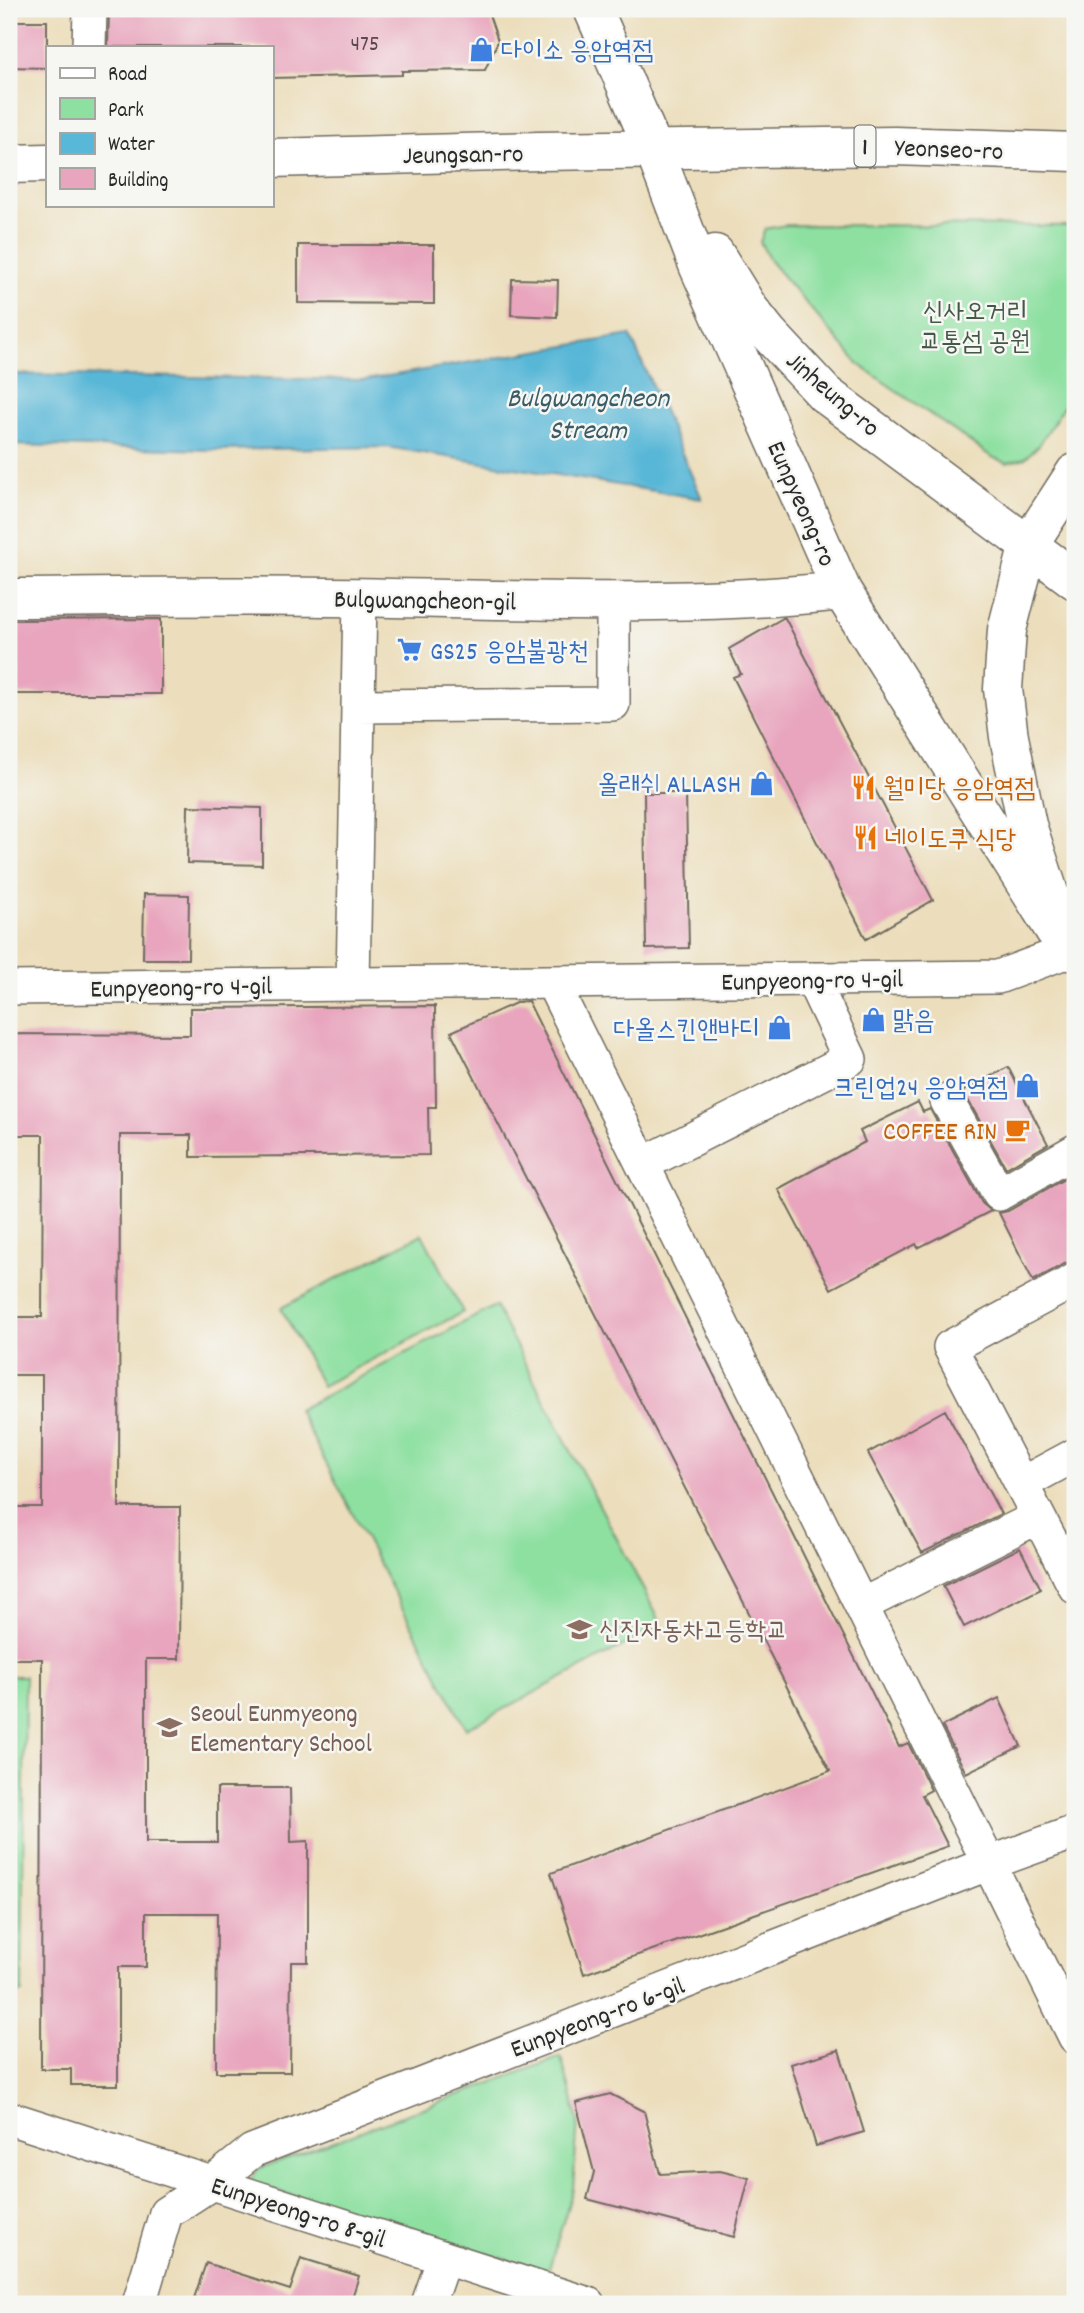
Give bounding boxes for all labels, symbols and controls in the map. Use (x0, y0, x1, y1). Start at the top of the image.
house number: 475 (350, 29, 380, 62)
place label: 다이소 응암역점 (501, 34, 653, 71)
shop icon: 다이소 응암역점 (467, 35, 495, 63)
legend (46, 46, 273, 206)
text: Road (108, 61, 147, 91)
text: Park (108, 97, 144, 127)
road number: 1 (854, 126, 876, 166)
text: Water (108, 131, 155, 161)
street label: Yeonseo-ro (894, 131, 1004, 172)
street label: Jeungsan-ro (402, 137, 524, 176)
text: Building (108, 167, 168, 197)
park label: 신사오거리 교통섬 공원 (920, 295, 1030, 362)
street label: Jinheung-ro (776, 344, 887, 447)
water label: Bulgwangcheon Stream (507, 381, 670, 453)
street label: Eunpyeong-ro (756, 436, 844, 573)
street label: Bulgwangcheon-gil (334, 582, 516, 623)
place label: GS25 응암불광천 (430, 635, 589, 672)
supermarket icon: GS25 응암불광천 (396, 636, 424, 664)
place label: 올래쉬 ALLASH (598, 768, 741, 805)
shop icon: 올래쉬 ALLASH (747, 769, 775, 797)
place label: 월미당 응암역점 (883, 772, 1035, 809)
restaurant icon: 월미당 응암역점 (849, 773, 877, 801)
place label: 네이도쿠 식당 (885, 823, 1017, 860)
restaurant icon: 네이도쿠 식당 (851, 824, 879, 852)
street label: Eunpyeong-ro 4-gil (721, 962, 903, 1003)
street label: Eunpyeong-ro 4-gil (90, 969, 272, 1010)
place label: 맑음 (893, 1004, 935, 1041)
shop icon: 맑음 (859, 1005, 887, 1033)
place label: 다올스킨앤바디 (614, 1013, 760, 1050)
shop icon: 다올스킨앤바디 (766, 1014, 794, 1042)
place label: 크린업24 응암역점 (833, 1071, 1008, 1108)
shop icon: 크린업24 응암역점 (1014, 1072, 1042, 1100)
place label: COFFEE RIN (883, 1115, 997, 1152)
cafe icon: COFFEE RIN (1003, 1116, 1031, 1144)
place label: 신진자동차고등학교 (599, 1614, 787, 1651)
school or university icon: 신진자동차고등학교 (565, 1615, 593, 1643)
place label: Seoul Eunmyeong Elementary School (190, 1697, 372, 1764)
school or university icon: Seoul Eunmyeong Elementary School (156, 1713, 184, 1741)
street label: Eunpyeong-ro 6-gil (506, 1969, 691, 2070)
street label: Eunpyeong-ro 8-gil (206, 2169, 390, 2260)

